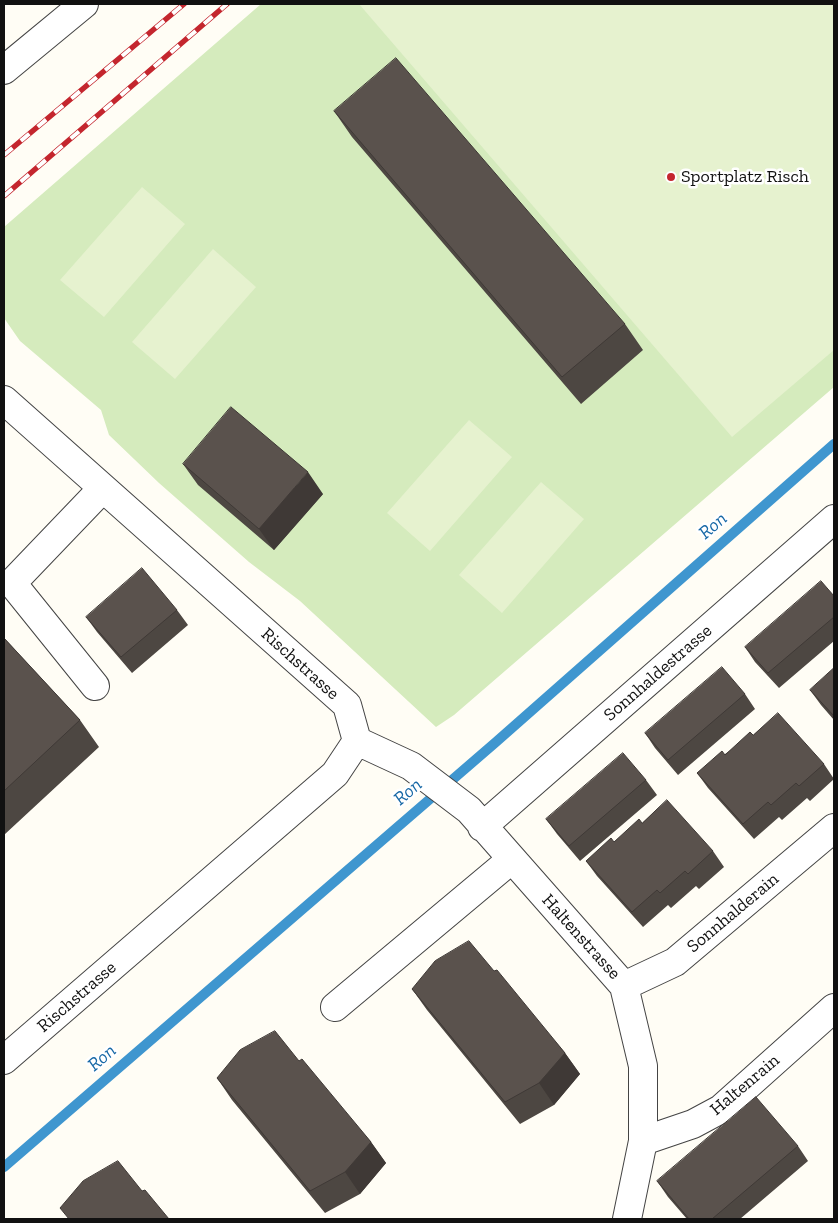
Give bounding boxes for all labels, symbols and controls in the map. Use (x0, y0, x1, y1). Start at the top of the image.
place label: Sportplatz Risch (681, 166, 809, 188)
marker: Sportplatz Risch (665, 171, 677, 183)
water label: Ron (694, 507, 732, 545)
street label: Sonnhaldestrasse (599, 620, 717, 726)
street label: Rischstrasse (257, 623, 343, 705)
water label: Ron (389, 773, 427, 811)
street label: Sonnhalderain (683, 868, 783, 958)
street label: Haltenstrasse (537, 890, 625, 984)
street label: Rischstrasse (33, 957, 121, 1037)
water label: Ron (83, 1039, 121, 1077)
street label: Haltenrain (706, 1050, 784, 1120)

